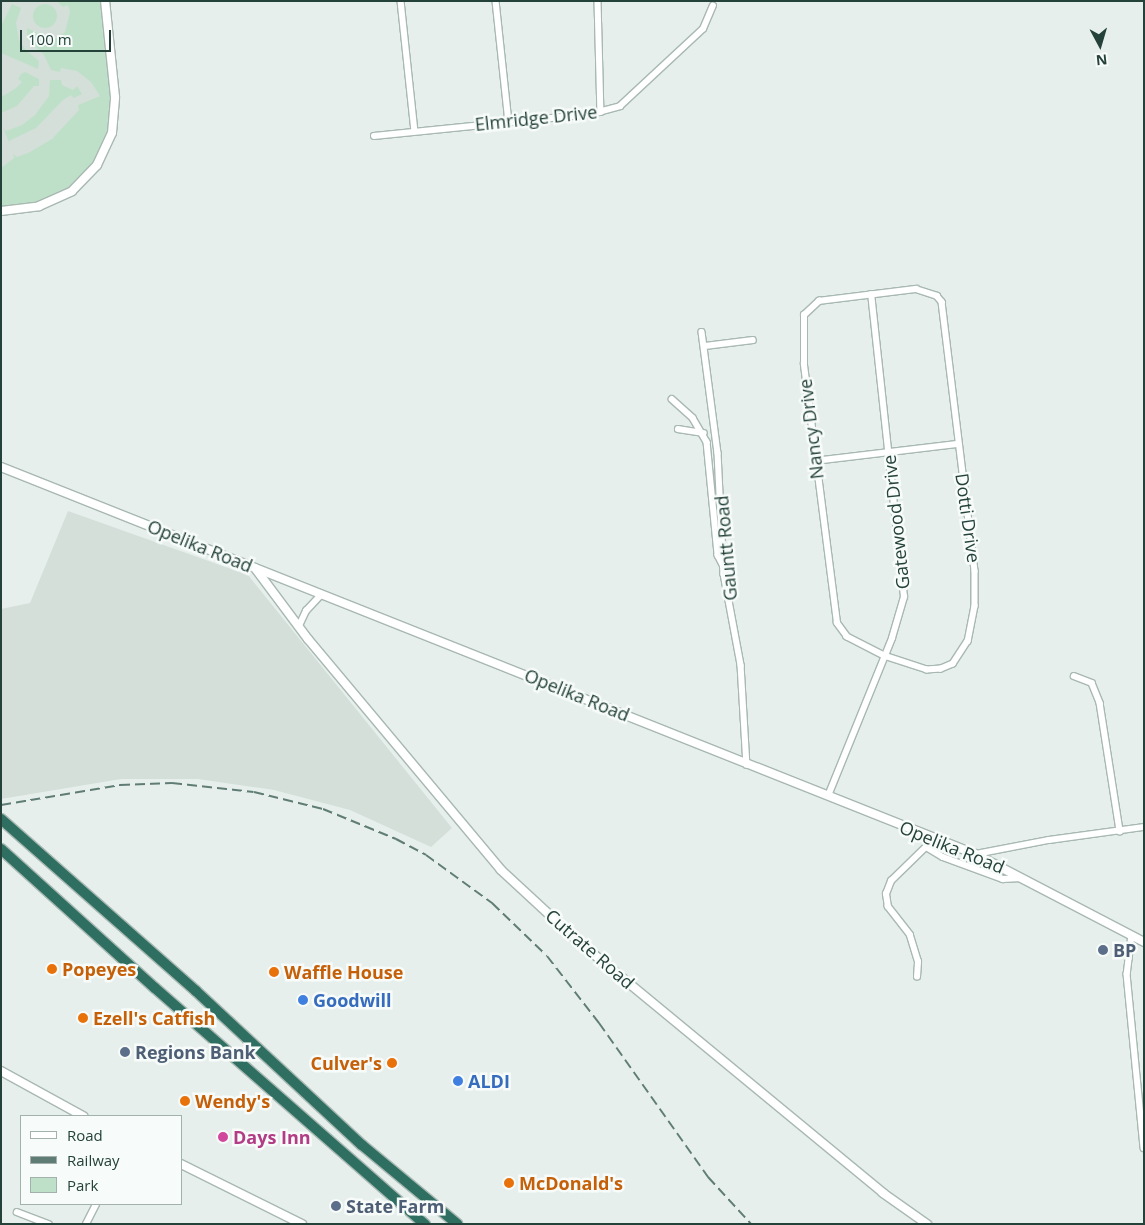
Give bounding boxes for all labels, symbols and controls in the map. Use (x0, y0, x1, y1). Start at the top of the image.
scale bar (22, 20, 114, 52)
north arrow (1075, 20, 1125, 70)
text: 100 m (28, 29, 72, 49)
text: N (1095, 50, 1108, 70)
street label: Elmridge Drive (474, 101, 598, 135)
street label: Nancy Drive (794, 378, 828, 480)
street label: Gatewood Drive (878, 454, 914, 590)
street label: Dotti Drive (951, 472, 985, 564)
street label: Gauntt Road (711, 494, 741, 602)
street label: Opelika Road (144, 515, 256, 577)
street label: Opelika Road (521, 664, 633, 726)
street label: Opelika Road (896, 816, 1008, 878)
street label: Cutrate Road (541, 905, 639, 993)
place label: BP (1113, 939, 1136, 961)
marker: BP (1097, 944, 1109, 956)
place label: Popeyes (62, 958, 136, 980)
place label: Waffle House (284, 961, 403, 983)
marker: Popeyes (46, 963, 58, 975)
marker: Waffle House (268, 966, 280, 978)
place label: Goodwill (313, 989, 392, 1011)
marker: Goodwill (297, 994, 309, 1006)
place label: Ezell's Catfish (93, 1007, 215, 1029)
marker: Ezell's Catfish (77, 1012, 89, 1024)
place label: Regions Bank (135, 1041, 256, 1063)
marker: Regions Bank (119, 1046, 131, 1058)
place label: Culver's (310, 1052, 382, 1074)
marker: Culver's (386, 1057, 398, 1069)
place label: ALDI (468, 1070, 510, 1092)
marker: ALDI (452, 1075, 464, 1087)
place label: Wendy's (195, 1090, 270, 1112)
marker: Wendy's (179, 1095, 191, 1107)
legend (20, 1115, 182, 1205)
text: Road (67, 1125, 103, 1145)
place label: Days Inn (233, 1126, 311, 1148)
marker: Days Inn (217, 1131, 229, 1143)
text: Railway (67, 1150, 120, 1170)
place label: McDonald's (519, 1172, 623, 1194)
text: Park (67, 1175, 98, 1195)
marker: McDonald's (503, 1177, 515, 1189)
place label: State Farm (346, 1195, 444, 1217)
marker: State Farm (330, 1200, 342, 1212)

